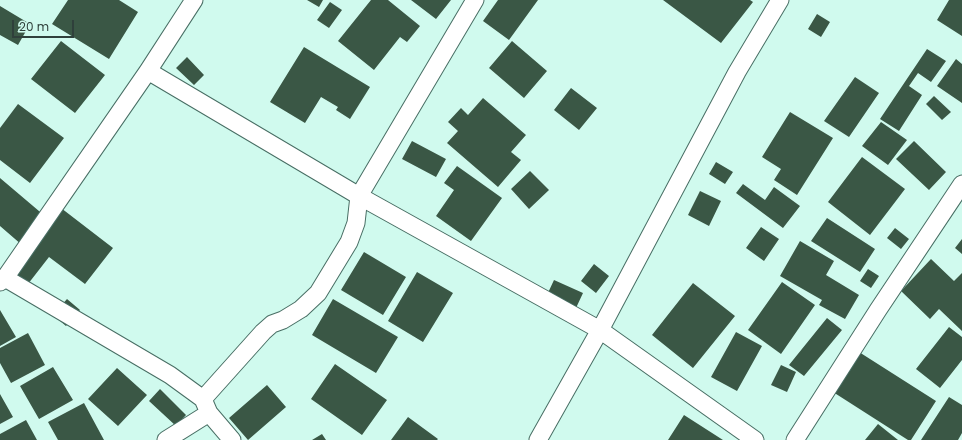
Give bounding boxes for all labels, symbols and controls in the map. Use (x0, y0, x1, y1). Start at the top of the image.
scale bar (14, 12, 76, 38)
text: 20 m (19, 18, 49, 35)

